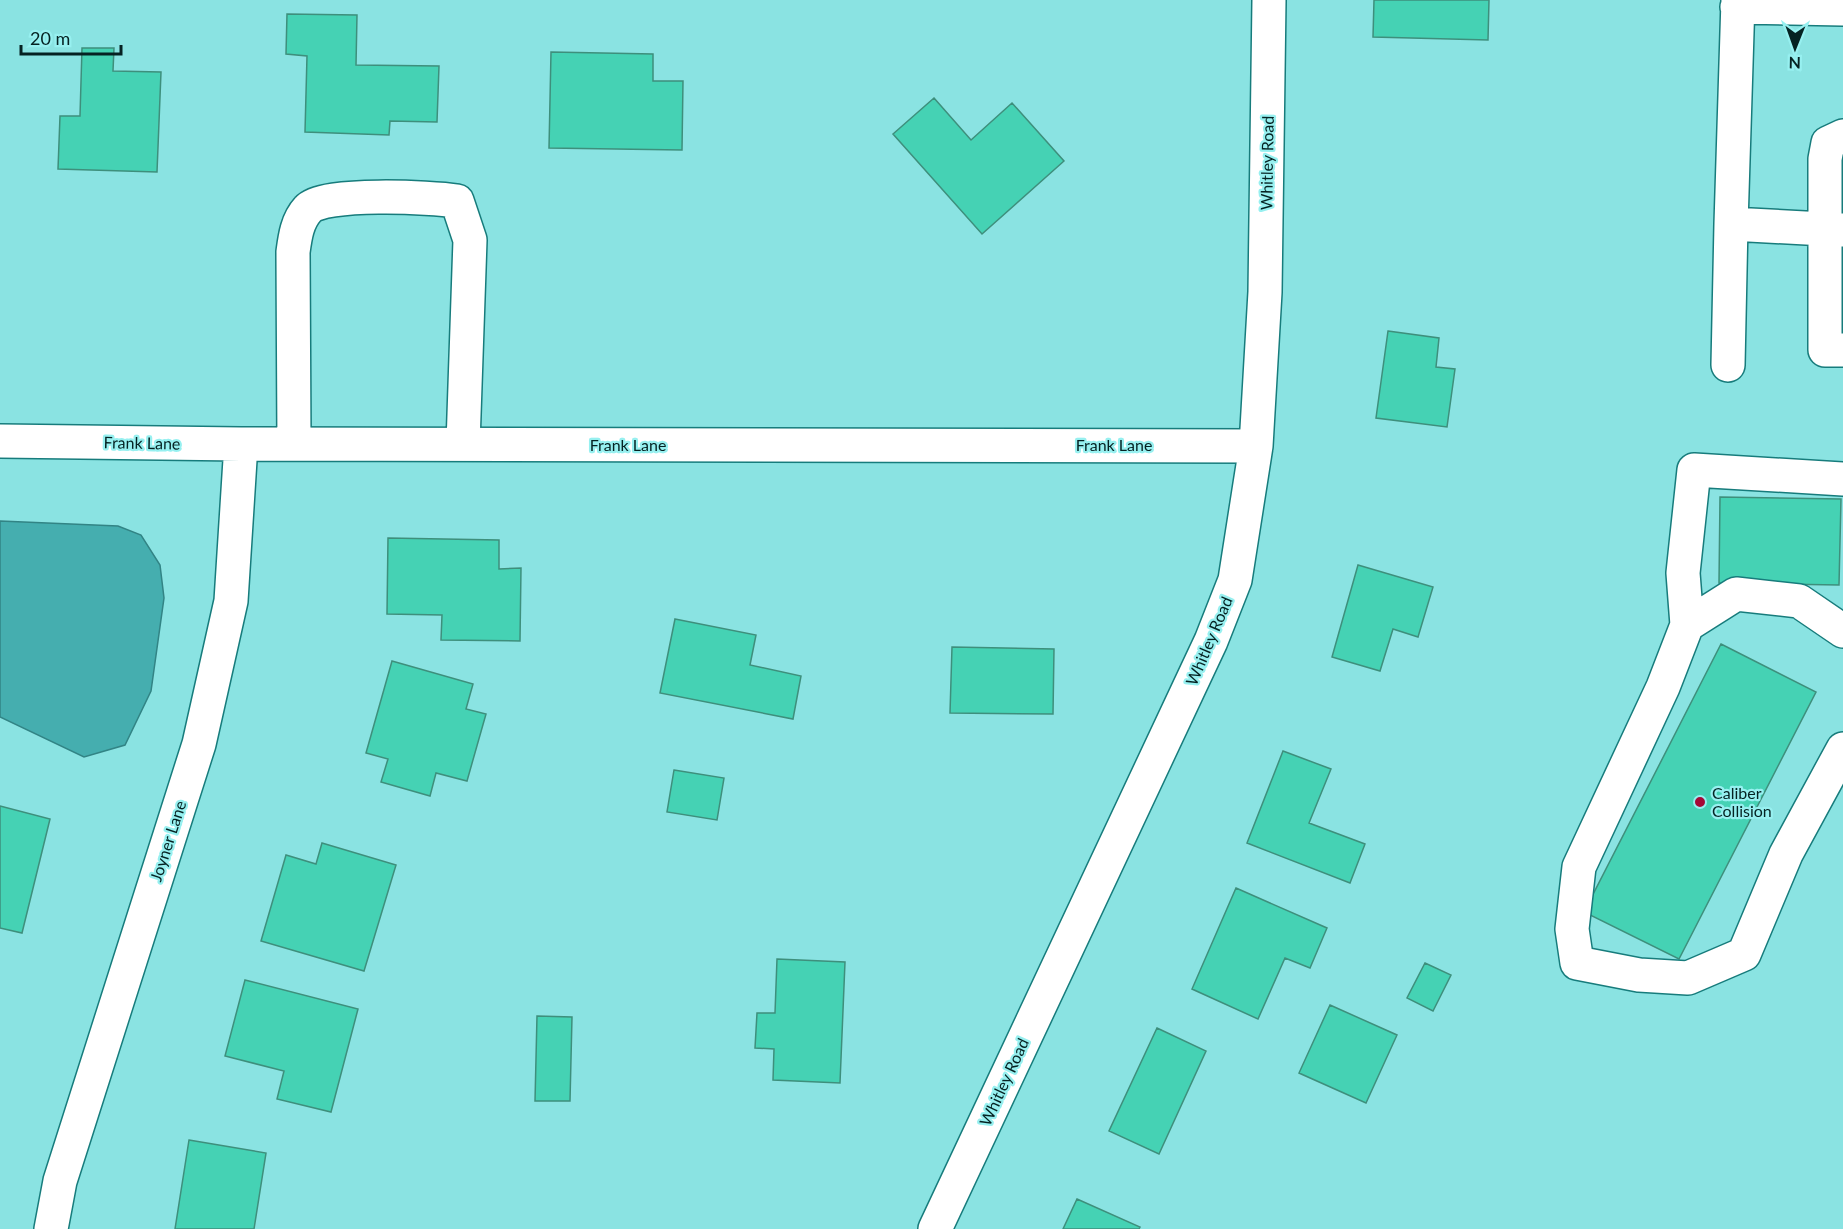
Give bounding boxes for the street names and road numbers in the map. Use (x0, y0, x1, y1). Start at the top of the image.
street label: Whitley Road (1256, 116, 1277, 210)
street label: Frank Lane (103, 432, 181, 453)
street label: Frank Lane (590, 435, 666, 454)
street label: Frank Lane (1076, 435, 1152, 454)
street label: Whitley Road (1181, 594, 1236, 688)
street label: Joyner Lane (146, 798, 190, 884)
street label: Whitley Road (975, 1035, 1032, 1129)

